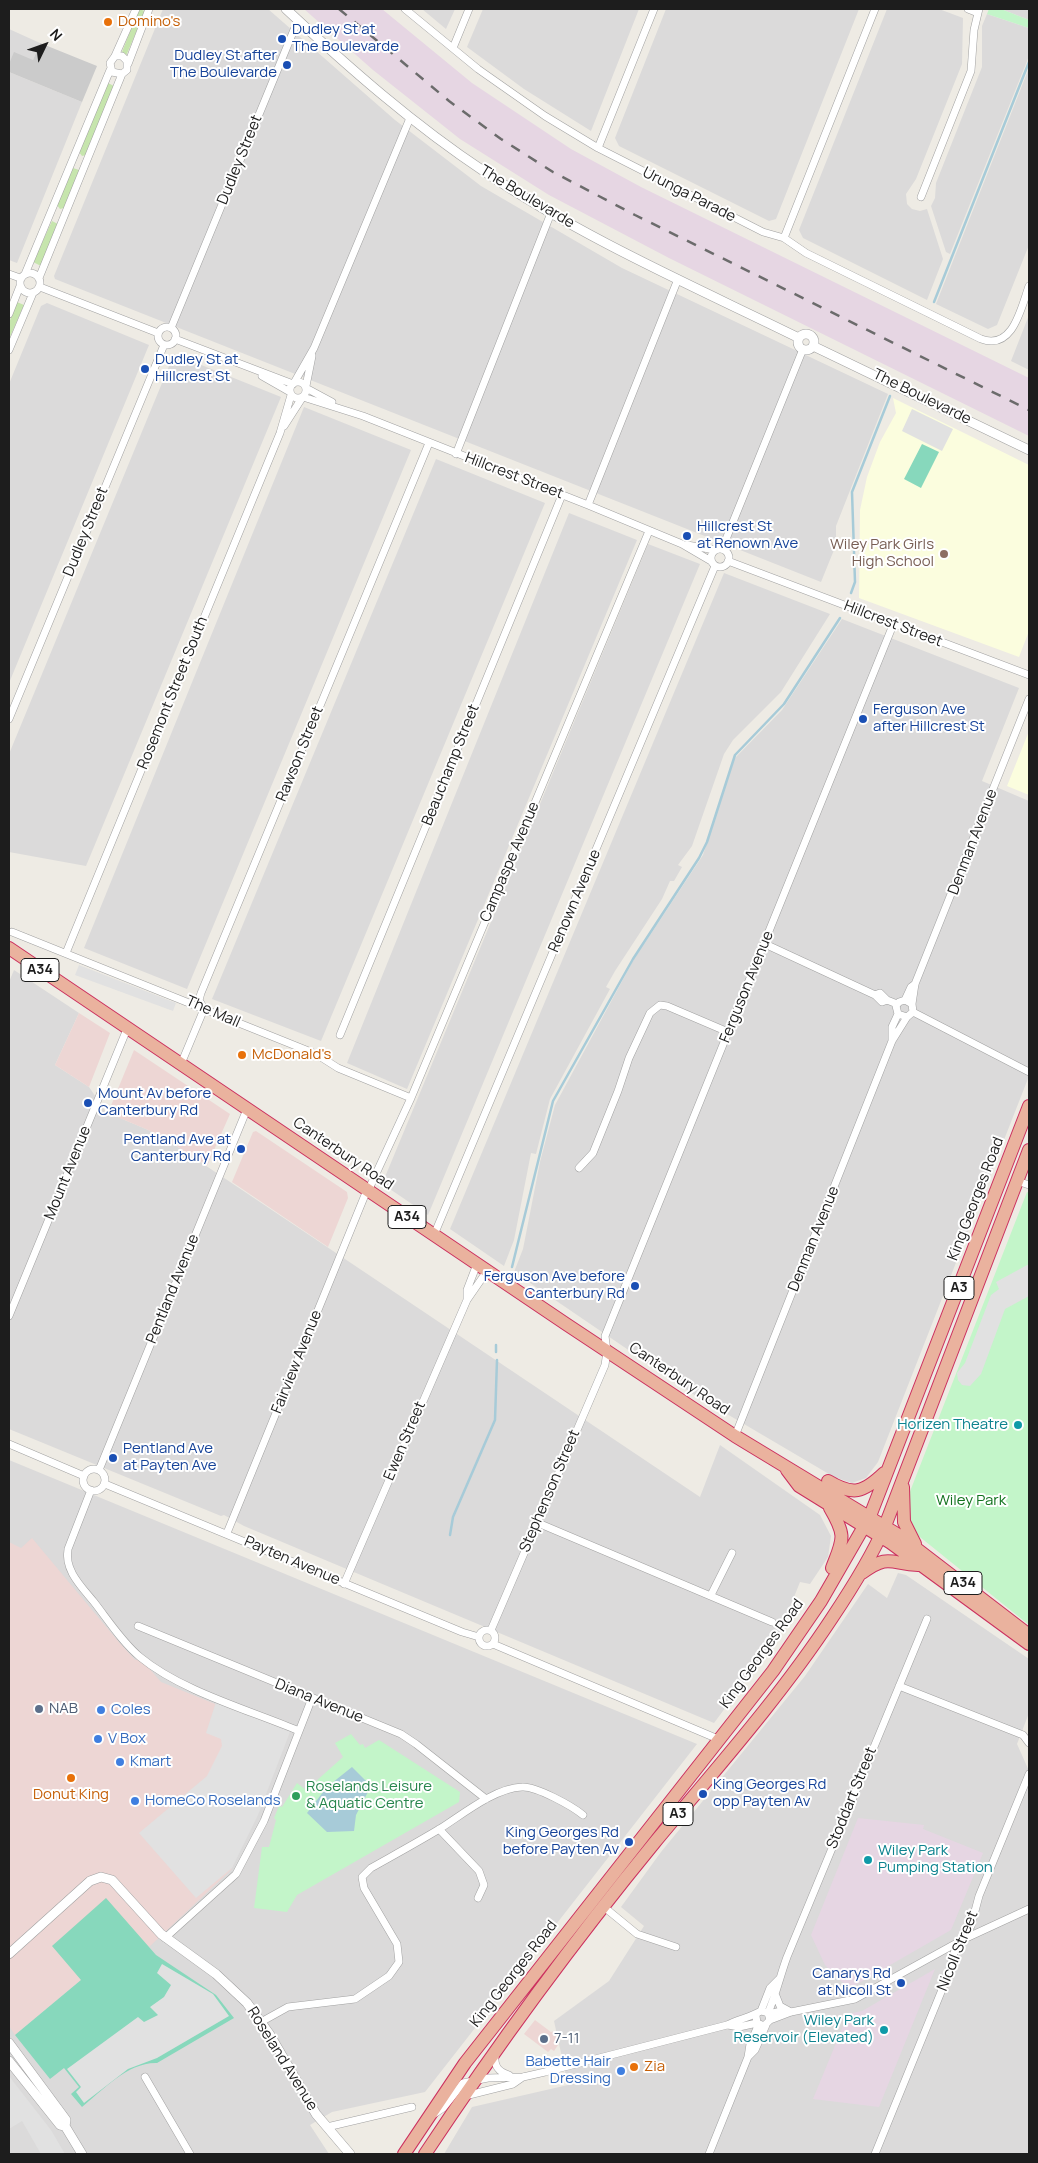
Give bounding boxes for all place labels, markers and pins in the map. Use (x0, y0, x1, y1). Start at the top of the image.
place label: Domino's (118, 13, 180, 31)
marker: Domino's (102, 16, 114, 28)
place label: Dudley St at The Boulevarde (292, 21, 399, 56)
marker: Dudley St at The Boulevarde (276, 33, 288, 45)
place label: Dudley St after The Boulevarde (170, 47, 277, 82)
marker: Dudley St after The Boulevarde (281, 59, 293, 71)
place label: Dudley St at Hillcrest St (155, 351, 238, 386)
marker: Dudley St at Hillcrest St (139, 363, 151, 375)
place label: Hillcrest St at Renown Ave (697, 518, 798, 553)
marker: Hillcrest St at Renown Ave (681, 530, 693, 542)
place label: Wiley Park Girls High School (830, 536, 934, 571)
marker: Wiley Park Girls High School (938, 548, 950, 560)
place label: Ferguson Ave after Hillcrest St (873, 701, 985, 736)
marker: Ferguson Ave after Hillcrest St (857, 713, 869, 725)
place label: McDonald's (252, 1046, 331, 1064)
marker: McDonald's (236, 1049, 248, 1061)
place label: Mount Av before Canterbury Rd (98, 1085, 211, 1120)
marker: Mount Av before Canterbury Rd (82, 1097, 94, 1109)
place label: Pentland Ave at Canterbury Rd (124, 1131, 231, 1166)
marker: Pentland Ave at Canterbury Rd (235, 1143, 247, 1155)
place label: Ferguson Ave before Canterbury Rd (484, 1268, 625, 1303)
marker: Ferguson Ave before Canterbury Rd (629, 1280, 641, 1292)
place label: Horizen Theatre (897, 1416, 1008, 1434)
marker: Horizen Theatre (1012, 1419, 1024, 1431)
place label: Pentland Ave at Payten Ave (123, 1440, 217, 1475)
marker: Pentland Ave at Payten Ave (107, 1452, 119, 1464)
place label: NAB (49, 1700, 78, 1718)
place label: Coles (111, 1701, 151, 1719)
marker: NAB (33, 1703, 45, 1715)
marker: Coles (95, 1704, 107, 1716)
place label: V Box (108, 1730, 146, 1748)
marker: V Box (92, 1733, 104, 1745)
place label: Kmart (130, 1753, 171, 1771)
marker: Kmart (114, 1756, 126, 1768)
marker: Donut King (65, 1772, 77, 1784)
place label: King Georges Rd opp Payten Av (713, 1776, 826, 1811)
place label: Roselands Leisure & Aquatic Centre (306, 1778, 432, 1813)
place label: Donut King (33, 1786, 109, 1804)
marker: King Georges Rd opp Payten Av (697, 1788, 709, 1800)
marker: Roselands Leisure & Aquatic Centre (290, 1790, 302, 1802)
place label: HomeCo Roselands (145, 1792, 281, 1810)
marker: HomeCo Roselands (129, 1795, 141, 1807)
place label: King Georges Rd before Payten Av (503, 1824, 619, 1859)
marker: King Georges Rd before Payten Av (623, 1836, 635, 1848)
place label: Wiley Park Pumping Station (878, 1842, 993, 1877)
marker: Wiley Park Pumping Station (862, 1854, 874, 1866)
place label: Canarys Rd at Nicoll St (812, 1965, 891, 2000)
marker: Canarys Rd at Nicoll St (895, 1977, 907, 1989)
place label: Wiley Park Reservoir (Elevated) (733, 2012, 874, 2047)
marker: Wiley Park Reservoir (Elevated) (878, 2024, 890, 2036)
place label: 7-11 (554, 2030, 580, 2048)
marker: 7-11 (538, 2033, 550, 2045)
place label: Babette Hair Dressing (525, 2053, 611, 2088)
place label: Zia (644, 2058, 665, 2076)
marker: Zia (628, 2061, 640, 2073)
marker: Babette Hair Dressing (615, 2065, 627, 2077)

